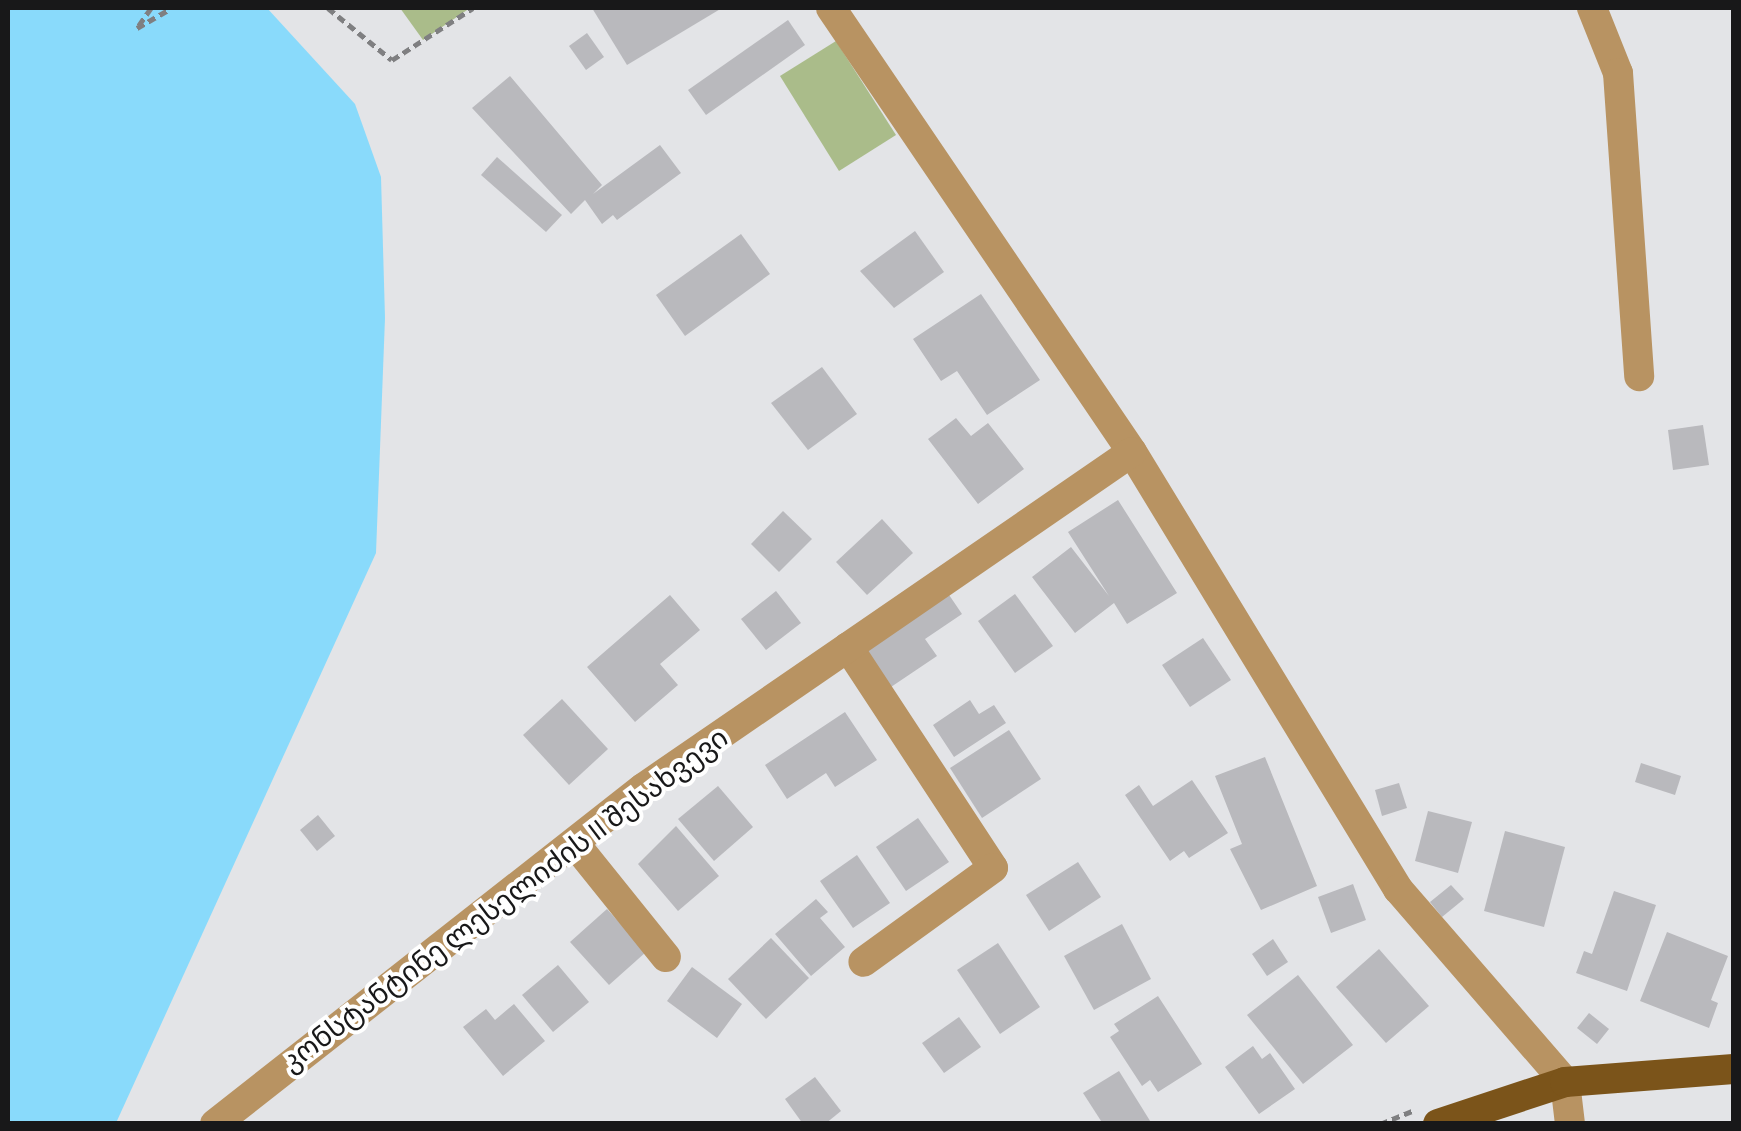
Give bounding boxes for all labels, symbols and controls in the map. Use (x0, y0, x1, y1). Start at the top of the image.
street label: კონსტანტინე ლესელიძის II შესახვევი (275, 721, 735, 1079)

